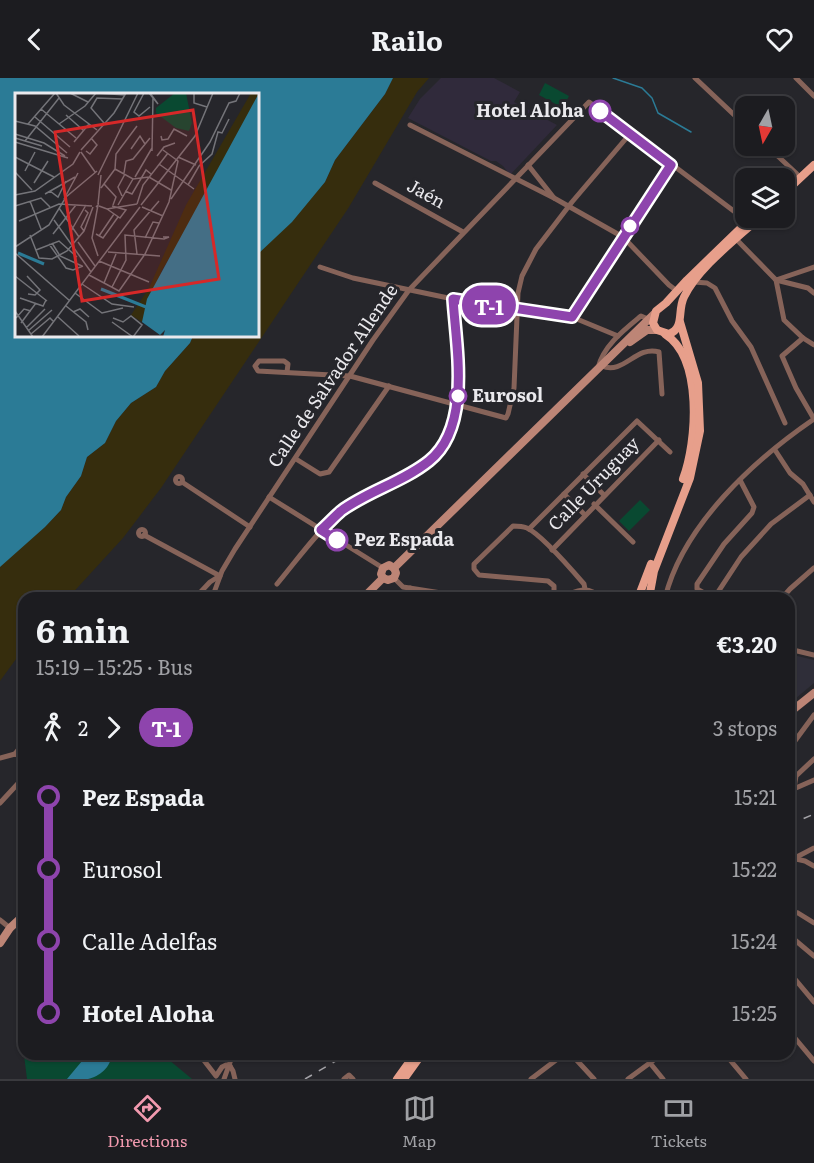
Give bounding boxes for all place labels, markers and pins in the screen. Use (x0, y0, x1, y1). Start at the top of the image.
place label: Hotel Aloha (476, 96, 585, 123)
marker: Hotel Aloha (589, 100, 611, 122)
unlabelled marker (621, 217, 639, 235)
place label: Eurosol (472, 381, 544, 408)
marker: Eurosol (449, 387, 467, 405)
place label: Pez Espada (354, 525, 455, 552)
marker: Pez Espada (326, 529, 348, 551)

